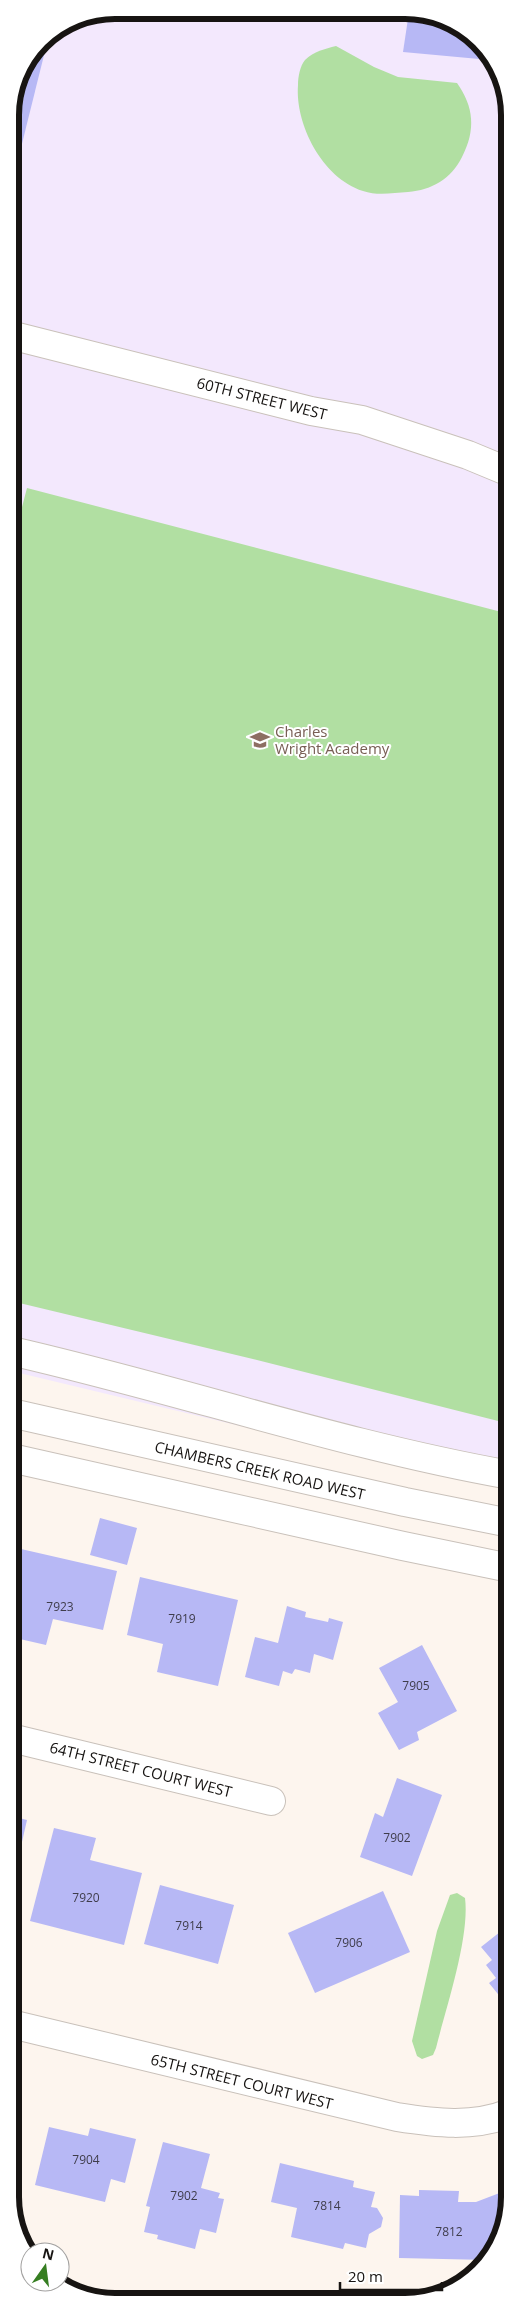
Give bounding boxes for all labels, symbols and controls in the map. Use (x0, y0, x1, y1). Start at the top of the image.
street label: 60TH STREET WEST (195, 372, 330, 424)
place label: Charles Wright Academy (275, 721, 390, 758)
school or university icon: Charles Wright Academy (249, 729, 271, 751)
street label: CHAMBERS CREEK ROAD WEST (153, 1436, 368, 1504)
house number: 7923 (46, 1598, 74, 1615)
house number: 7919 (168, 1610, 196, 1627)
house number: 7905 (402, 1677, 430, 1694)
street label: 64TH STREET COURT WEST (48, 1737, 235, 1802)
house number: 7902 (383, 1829, 411, 1846)
house number: 7920 (72, 1889, 100, 1906)
house number: 7914 (175, 1917, 203, 1934)
house number: 7906 (335, 1934, 363, 1951)
street label: 65TH STREET COURT WEST (149, 2049, 336, 2114)
house number: 7904 (72, 2151, 100, 2168)
house number: 7902 (170, 2187, 198, 2204)
house number: 7814 (313, 2197, 341, 2214)
house number: 7812 (435, 2223, 463, 2240)
north arrow (20, 2242, 70, 2292)
text: N (40, 2243, 56, 2264)
scale bar (340, 2260, 442, 2292)
text: 20 m (348, 2266, 383, 2286)

